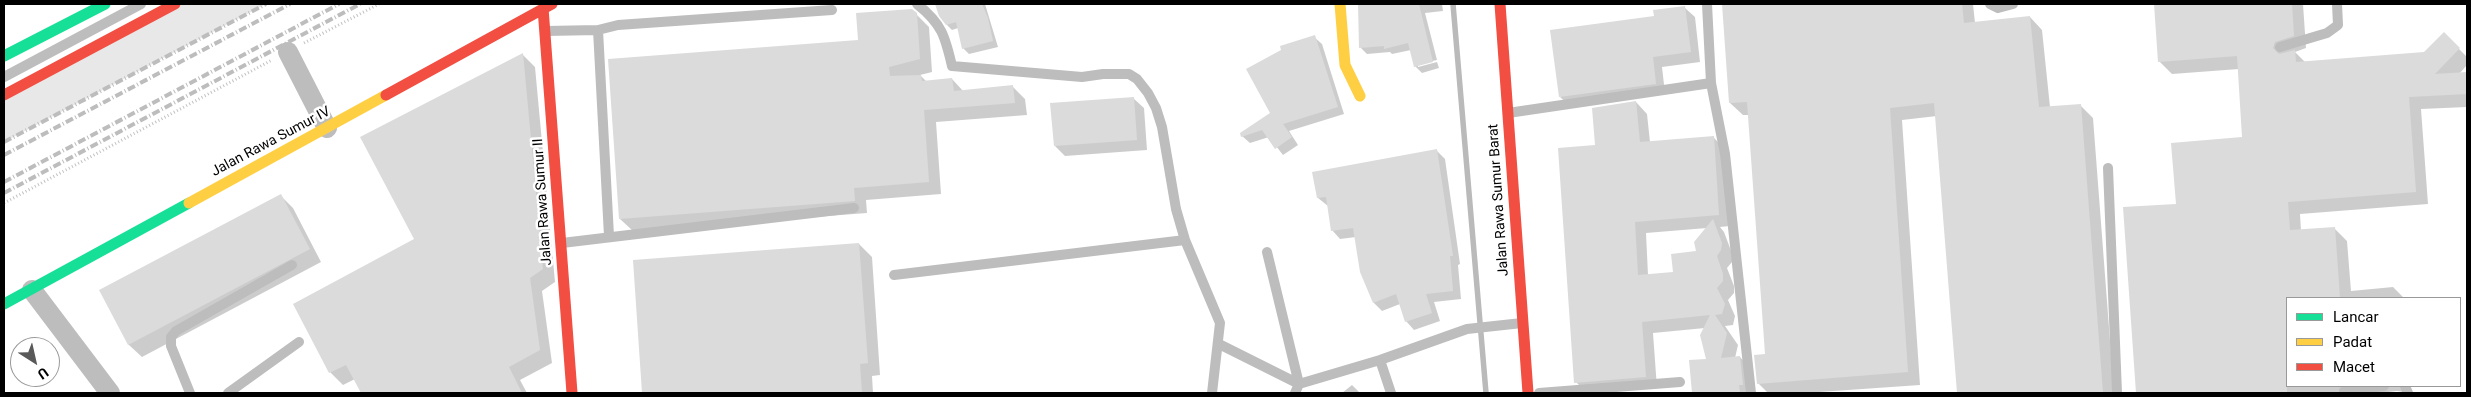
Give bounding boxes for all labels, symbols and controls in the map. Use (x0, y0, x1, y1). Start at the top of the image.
street label: Jalan Rawa Sumur IV (209, 104, 333, 180)
street label: Jalan Rawa Sumur Barat (1485, 123, 1513, 277)
street label: Jalan Rawa Sumur II (530, 138, 556, 266)
legend (2286, 297, 2461, 387)
text: Lancar (2333, 308, 2379, 326)
text: Padat (2333, 333, 2372, 351)
north arrow (10, 337, 60, 387)
text: Macet (2333, 358, 2375, 376)
text: U (35, 364, 51, 383)

